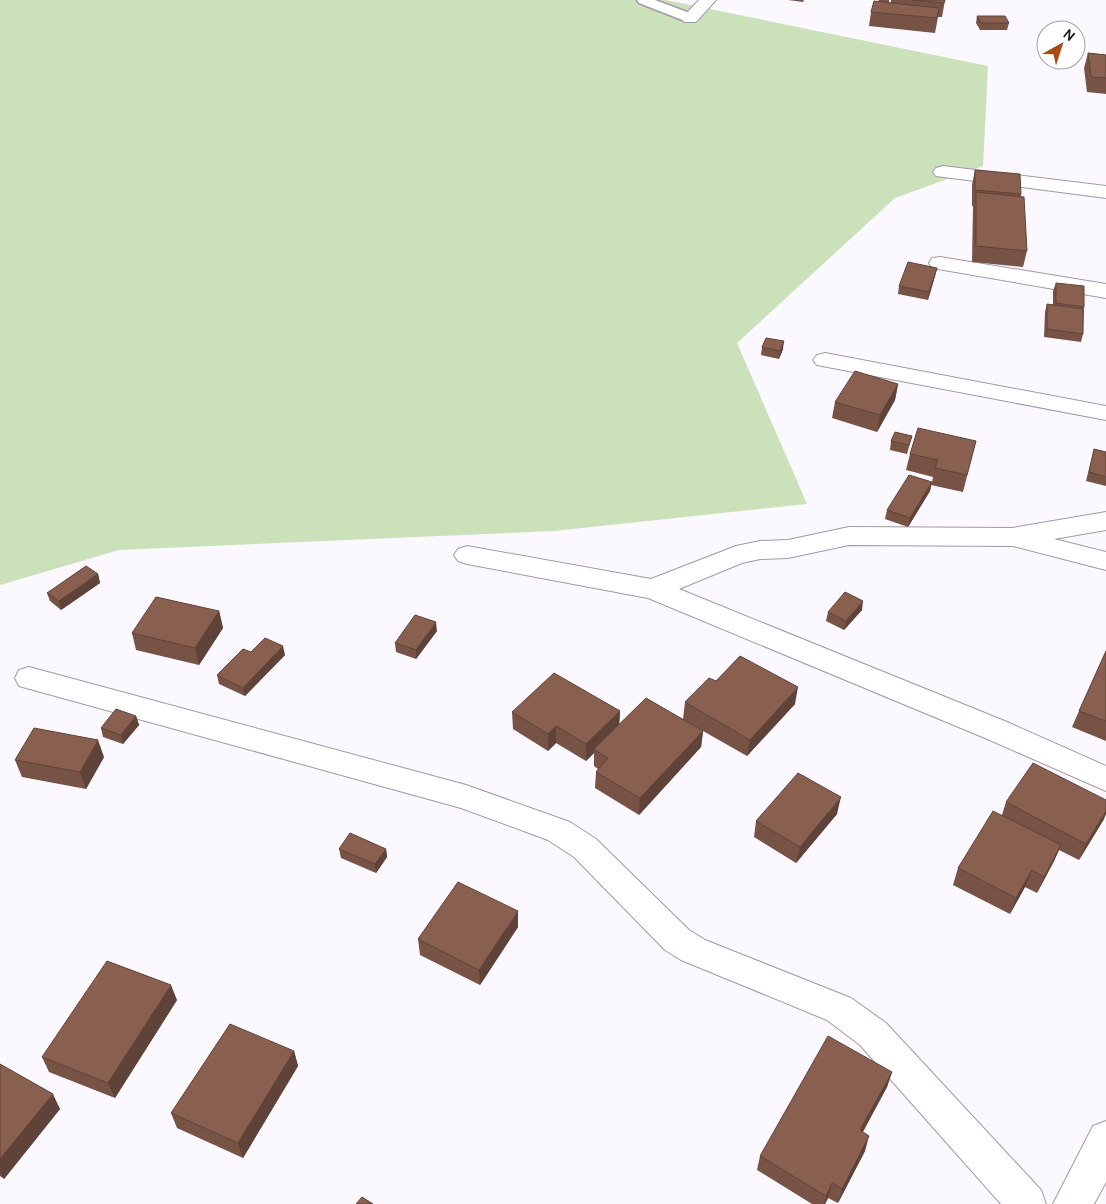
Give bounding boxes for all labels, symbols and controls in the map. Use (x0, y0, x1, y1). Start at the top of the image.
north arrow (1036, 20, 1086, 70)
text: N (1060, 25, 1079, 45)

